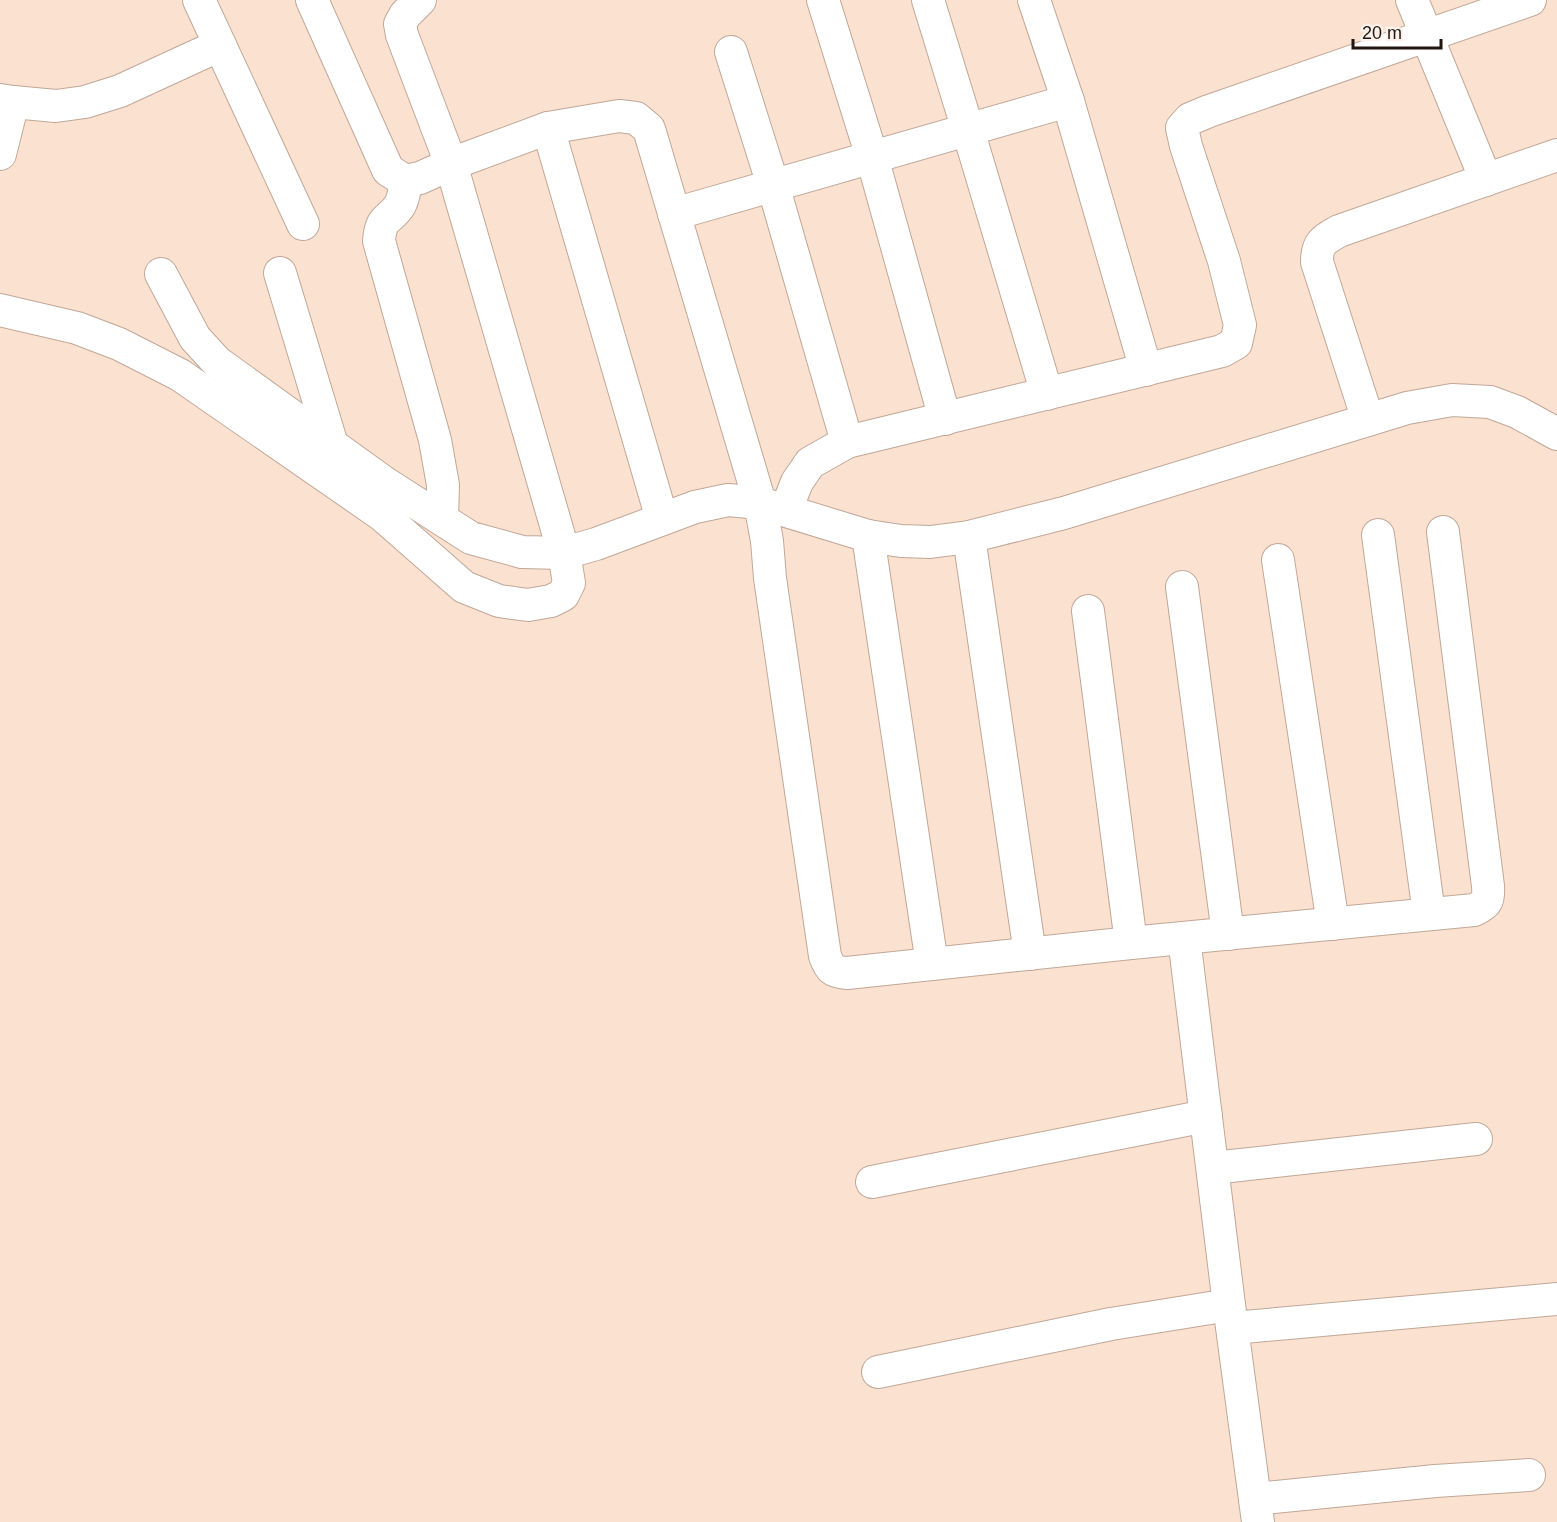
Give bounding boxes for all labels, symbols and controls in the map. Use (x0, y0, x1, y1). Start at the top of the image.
scale bar (1353, 12, 1442, 50)
text: 20 m (1362, 23, 1402, 43)

